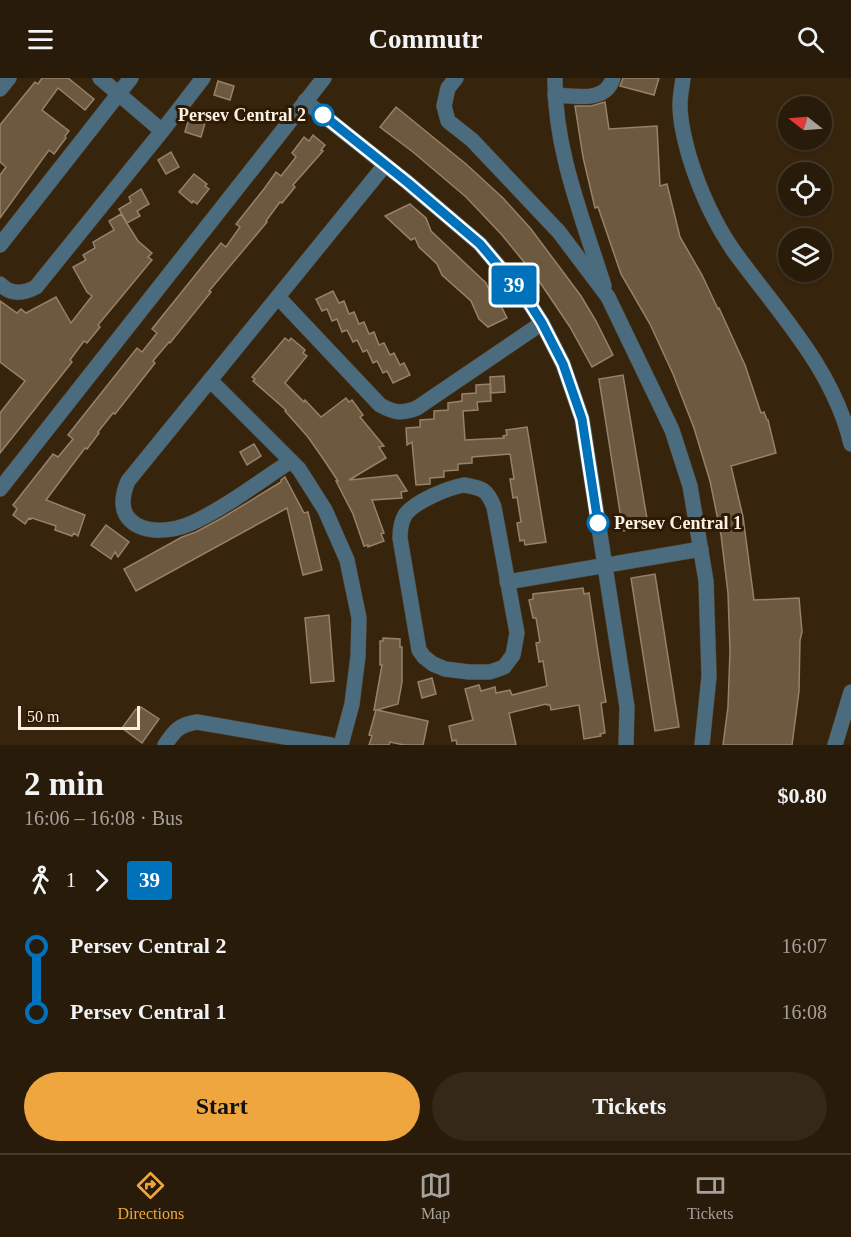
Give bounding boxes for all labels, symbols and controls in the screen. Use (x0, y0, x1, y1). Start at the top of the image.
icon: menu (24, 23, 57, 56)
icon: search (794, 23, 827, 56)
text: Commutr (369, 24, 482, 54)
north arrow (778, 96, 832, 150)
map controls (778, 96, 832, 282)
marker: Persev Central 2 (312, 104, 334, 126)
place label: Persev Central 2 (178, 105, 306, 125)
button: locate (778, 162, 832, 216)
button: layers (778, 228, 832, 282)
line badge: 39 (487, 266, 541, 304)
text: 39 (504, 273, 525, 297)
marker: Persev Central 1 (587, 512, 609, 534)
place label: Persev Central 1 (614, 513, 742, 533)
scale bar (18, 703, 140, 730)
text: 50 m (27, 708, 59, 725)
text: 2 min (24, 766, 104, 802)
text: $0.80 (778, 783, 827, 808)
text: 16:06 – 16:08 · Bus (24, 807, 183, 829)
icon: walk (24, 864, 57, 897)
icon: forward (85, 864, 118, 897)
text: 39 (139, 868, 160, 892)
text: 1 (66, 869, 76, 891)
text: Persev Central 2 (70, 933, 226, 958)
text: 16:07 (781, 935, 827, 957)
text: Persev Central 1 (70, 999, 226, 1024)
text: 16:08 (781, 1001, 827, 1023)
button: Start (24, 1072, 420, 1141)
button: Tickets (432, 1072, 827, 1141)
tab: Directions (117, 1169, 184, 1223)
tab: Map (419, 1169, 452, 1223)
tab: Tickets (687, 1169, 734, 1223)

